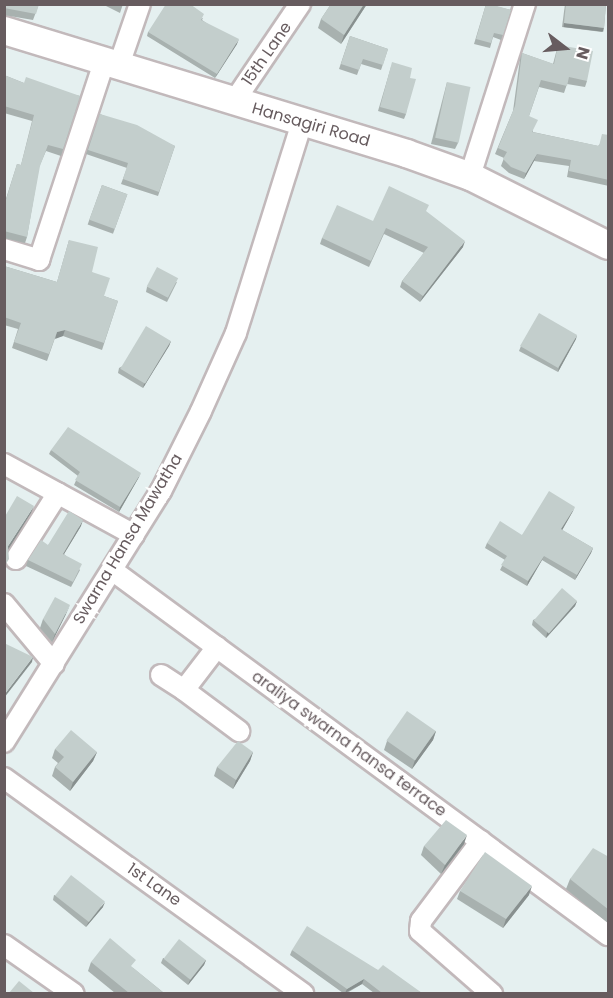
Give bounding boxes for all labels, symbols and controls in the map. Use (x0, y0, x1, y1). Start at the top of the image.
street label: 15th Lane (238, 18, 296, 90)
north arrow (535, 18, 595, 78)
text: N (570, 44, 596, 62)
street label: Hansagiri Road (250, 99, 372, 151)
street label: Swarna Hansa Mawatha (69, 450, 187, 628)
street label: araliya swarna hansa terrace (248, 667, 450, 821)
street label: 1st Lane (123, 860, 185, 910)

